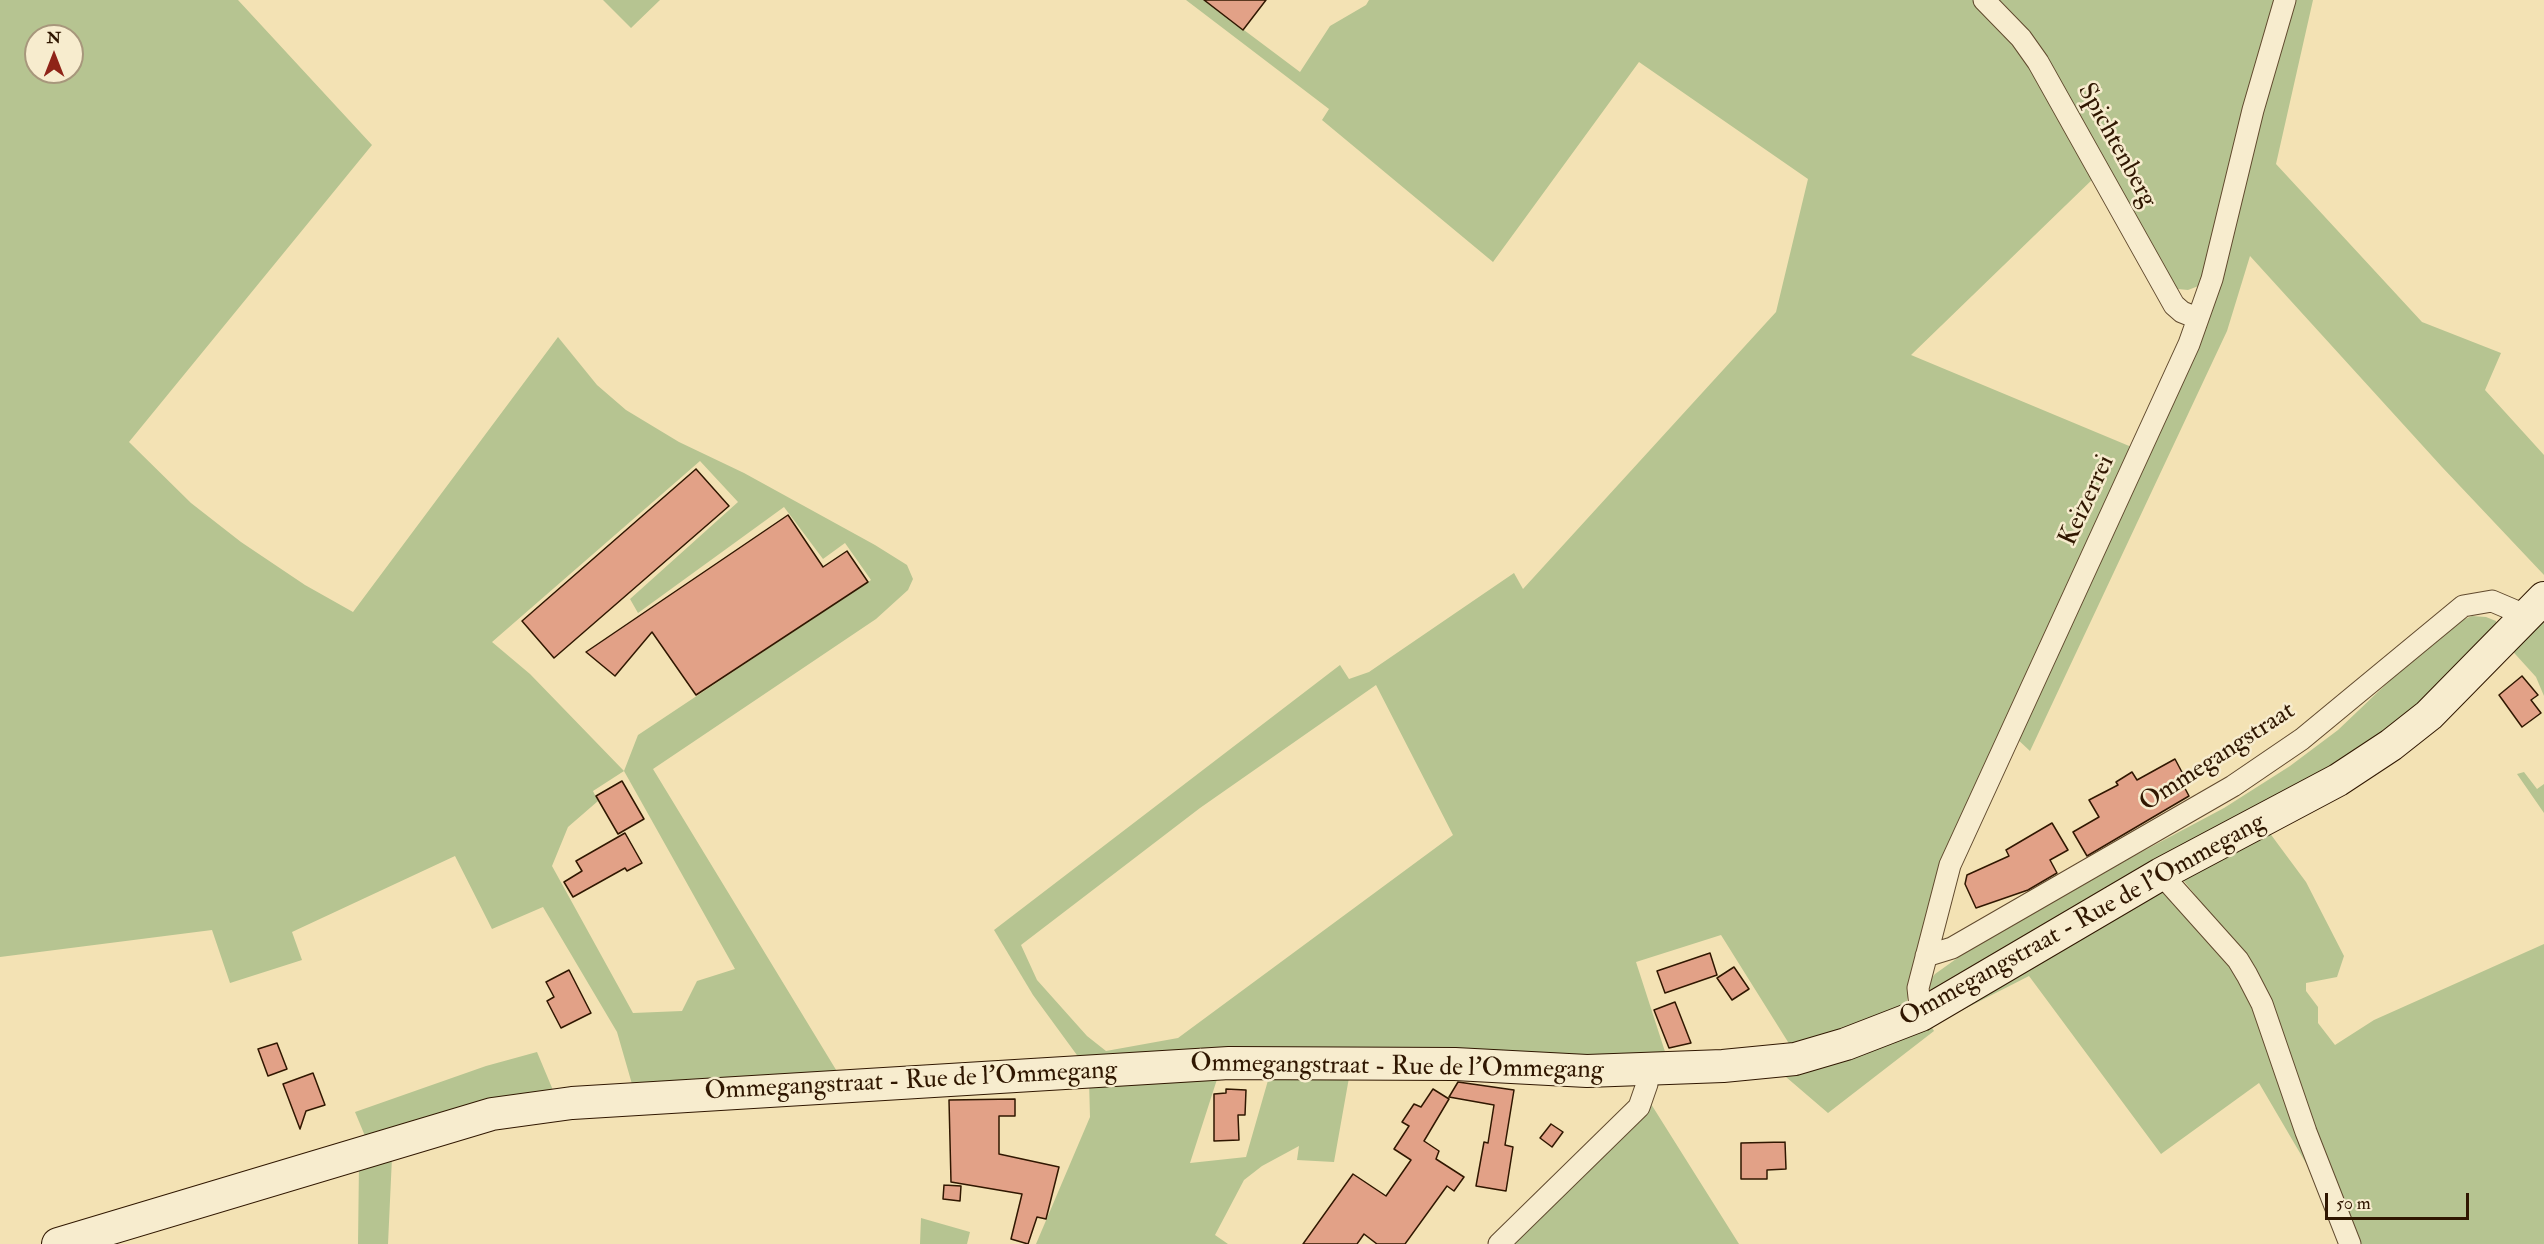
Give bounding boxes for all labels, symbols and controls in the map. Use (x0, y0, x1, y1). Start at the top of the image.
north arrow (24, 24, 84, 84)
text: N (47, 28, 61, 48)
street label: Spichtenberg (2069, 79, 2163, 213)
street label: Keizerrei (2054, 451, 2122, 551)
street label: Ommegangstraat (2135, 696, 2301, 820)
street label: Ommegangstraat - Rue de l'Ommegang (1895, 807, 2271, 1035)
street label: Ommegangstraat - Rue de l'Ommegang (1190, 1049, 1604, 1087)
street label: Ommegangstraat - Rue de l'Ommegang (704, 1056, 1118, 1108)
scale bar (2328, 1181, 2472, 1219)
text: 50 m (2336, 1192, 2371, 1215)

